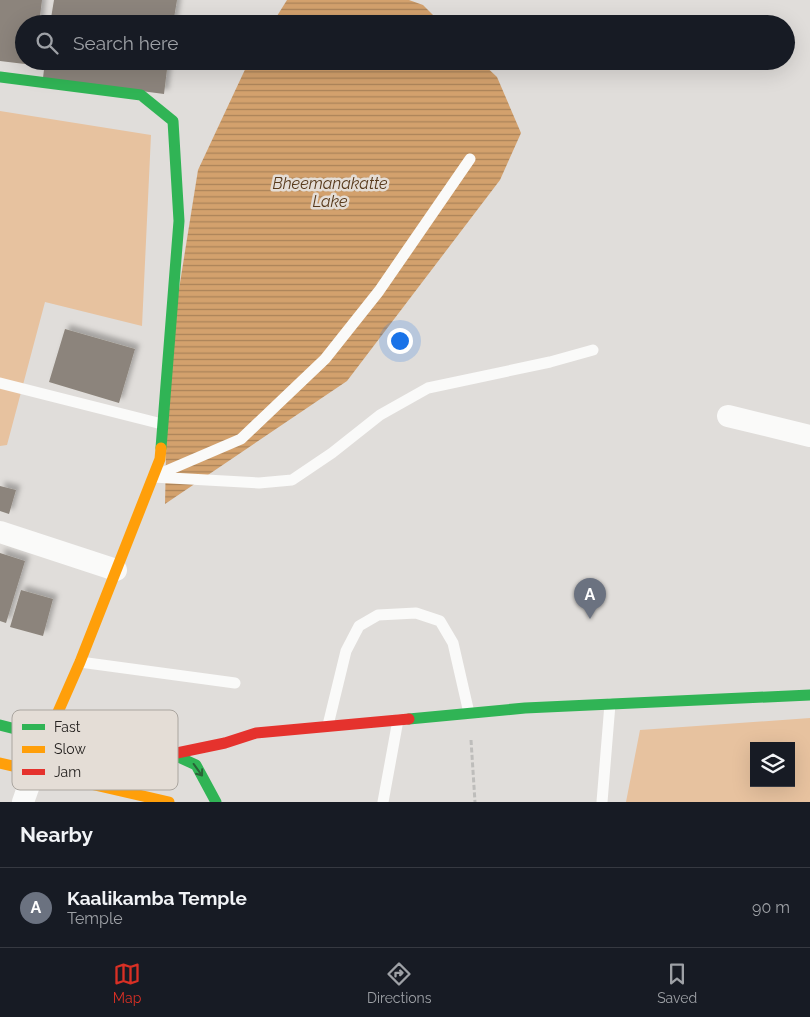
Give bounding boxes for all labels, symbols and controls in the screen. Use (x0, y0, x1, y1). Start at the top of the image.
search box (15, 15, 795, 70)
icon: search (33, 29, 61, 57)
text: Search here (73, 32, 179, 54)
water label: Bheemanakatte Lake (272, 174, 388, 211)
your location (387, 328, 413, 354)
pin: A (574, 578, 606, 619)
legend (12, 710, 178, 790)
text: Fast (54, 719, 81, 735)
text: Slow (54, 741, 86, 757)
map controls (750, 742, 795, 787)
button: layers (750, 742, 795, 787)
one-way arrow (193, 763, 203, 777)
text: Jam (54, 764, 81, 780)
text: Nearby (20, 822, 93, 847)
text: Kaalikamba Temple (67, 887, 247, 909)
text: A (31, 898, 41, 917)
text: 90 m (752, 898, 790, 917)
text: Temple (67, 909, 123, 928)
tab: Map (113, 960, 141, 1006)
tab: Directions (367, 960, 432, 1006)
tab: Saved (657, 960, 697, 1006)

